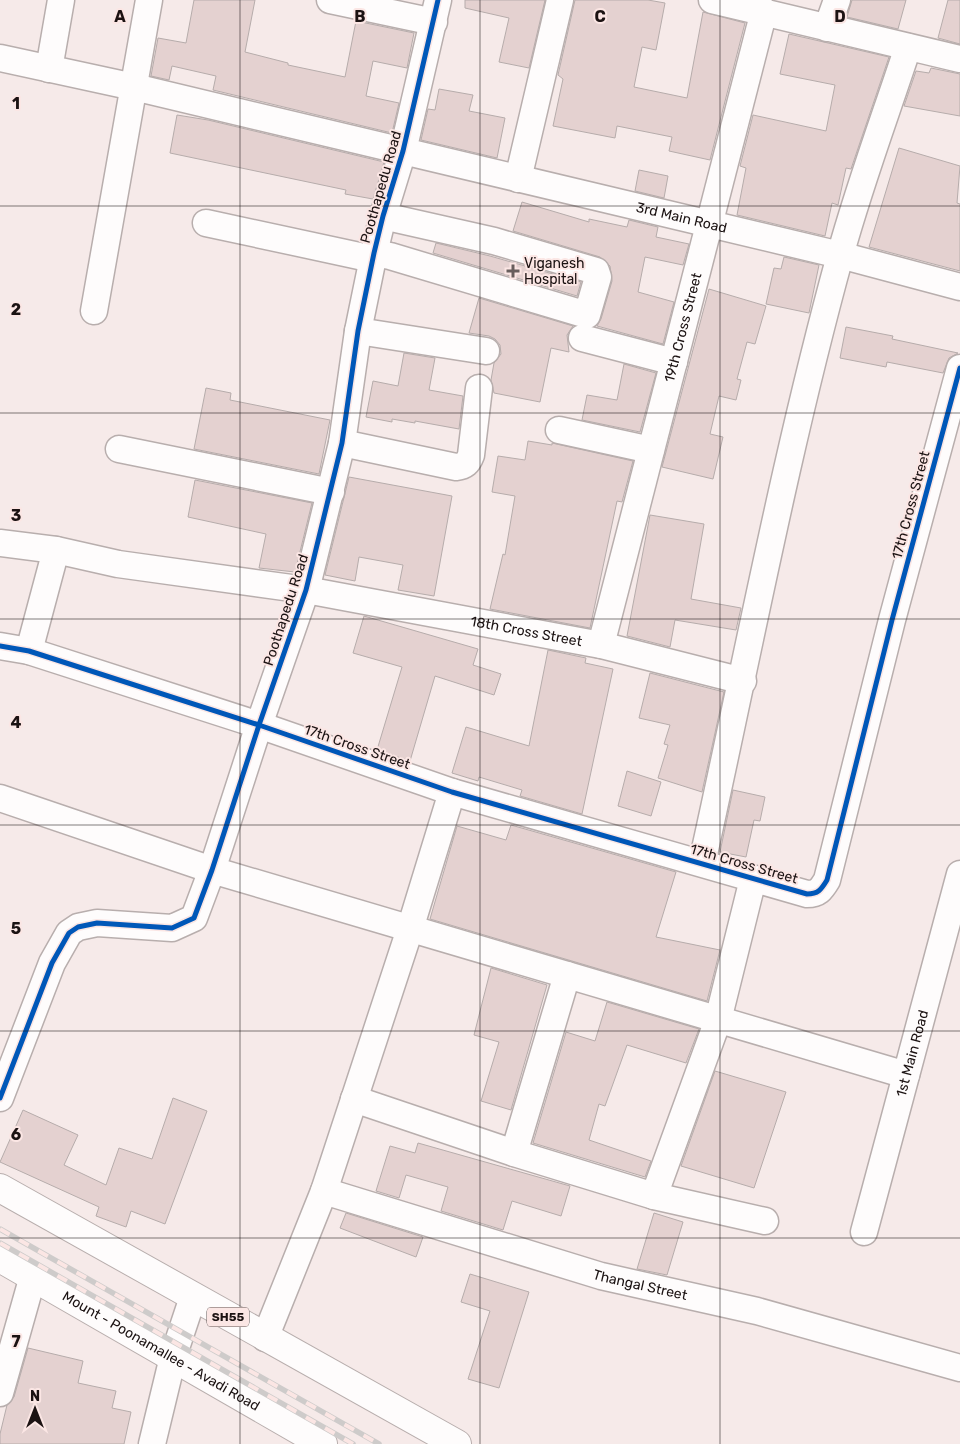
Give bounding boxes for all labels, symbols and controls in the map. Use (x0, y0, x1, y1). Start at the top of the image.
text: A (114, 7, 126, 26)
text: B (354, 7, 366, 26)
text: C (594, 7, 606, 26)
text: D (834, 7, 846, 26)
text: 1 (12, 94, 20, 113)
street label: Poothapedu Road (357, 129, 405, 245)
street label: 3rd Main Road (635, 198, 729, 236)
place label: Viganesh Hospital (524, 255, 585, 288)
marker: Viganesh Hospital (506, 264, 520, 278)
street label: 19th Cross Street (660, 270, 705, 384)
text: 2 (11, 300, 21, 319)
street label: 17th Cross Street (888, 449, 934, 561)
text: 3 (11, 506, 21, 525)
street label: Poothapedu Road (260, 552, 312, 668)
street label: 18th Cross Street (469, 612, 584, 650)
text: 4 (11, 713, 22, 732)
street label: 17th Cross Street (302, 721, 413, 773)
street label: 17th Cross Street (688, 840, 800, 888)
text: 5 (11, 919, 21, 938)
street label: 1st Main Road (892, 1008, 932, 1099)
text: 6 (11, 1125, 21, 1144)
street label: Thangal Street (591, 1266, 689, 1304)
street label: Mount - Poonamallee - Avadi Road (59, 1287, 263, 1414)
road number: SH55 (207, 1308, 249, 1326)
text: 7 (11, 1332, 21, 1351)
north arrow (10, 1384, 60, 1434)
text: N (30, 1388, 40, 1405)

